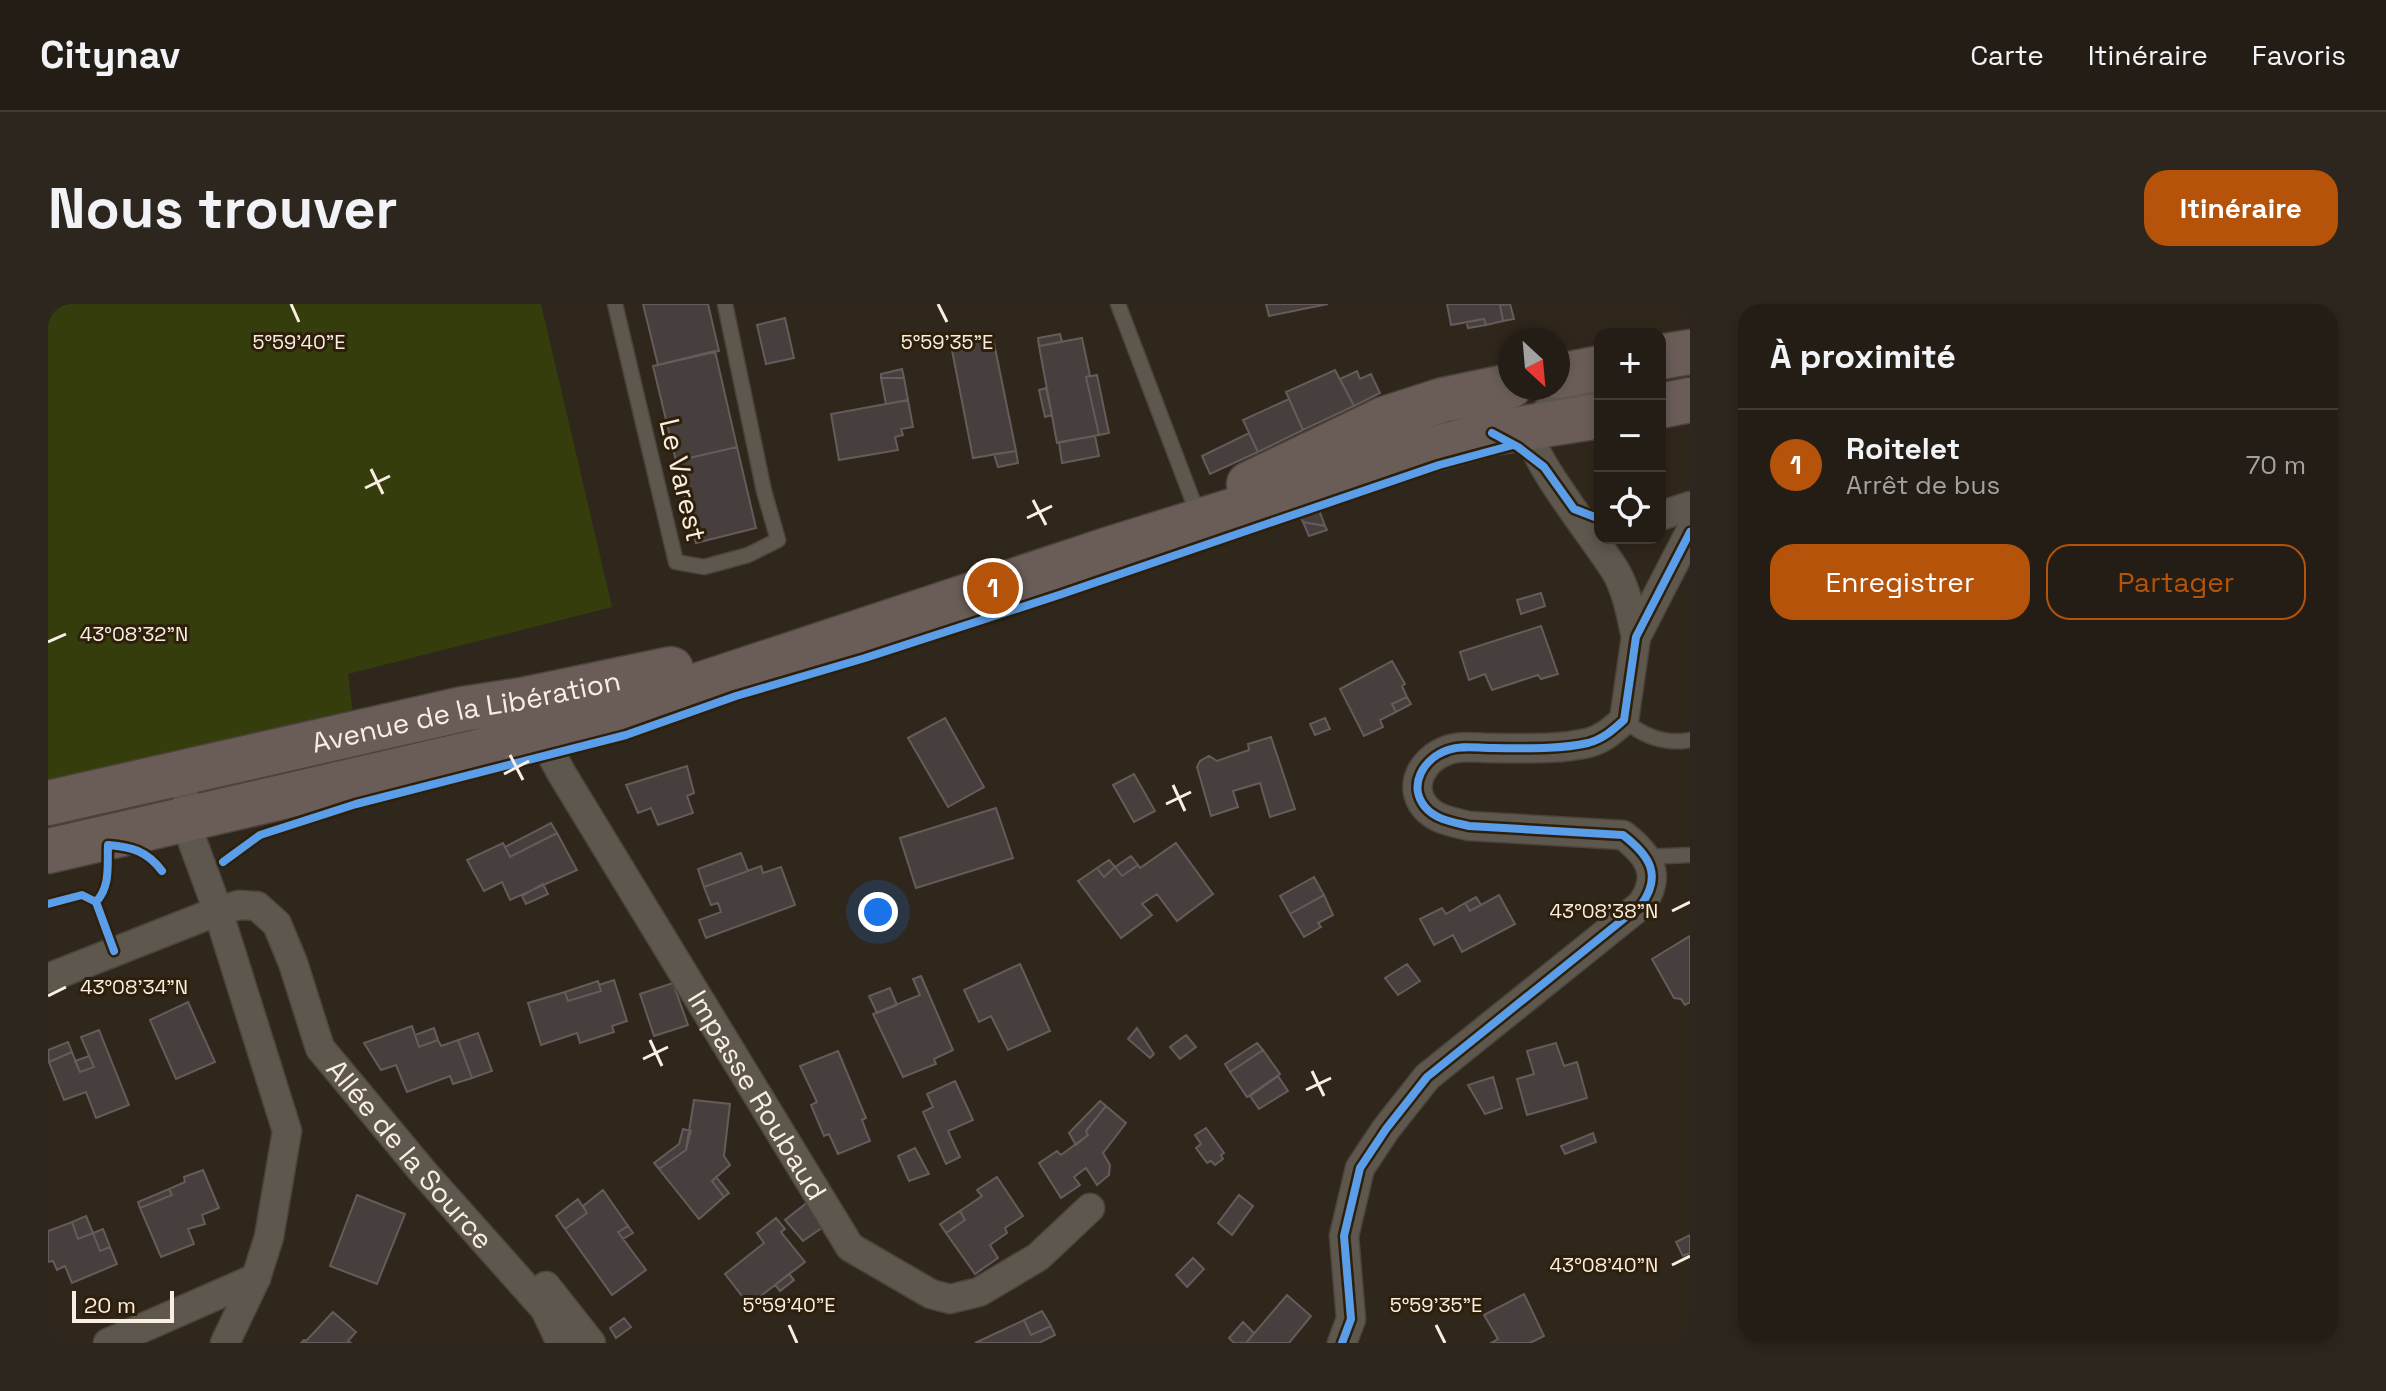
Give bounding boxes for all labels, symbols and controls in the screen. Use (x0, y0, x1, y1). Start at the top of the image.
text: Citynav (40, 31, 180, 79)
text: Carte (1970, 37, 2044, 73)
text: Itinéraire (2088, 37, 2208, 73)
text: Favoris (2252, 37, 2346, 73)
button: Itinéraire (2144, 170, 2338, 246)
text: Nous trouver (48, 173, 398, 244)
north arrow (1498, 328, 1570, 400)
map controls (1594, 328, 1666, 544)
button: + (1594, 328, 1666, 400)
text: 5°59'40"E (252, 329, 346, 355)
text: 5°59'35"E (901, 329, 993, 355)
text: À proximité (1770, 335, 1956, 378)
button: − (1594, 400, 1666, 472)
street label: Le Varest (651, 415, 715, 545)
text: Roitelet (1846, 429, 1960, 468)
text: 1 (1790, 448, 1802, 482)
text: 70 m (2246, 448, 2306, 482)
text: Arrêt de bus (1846, 468, 2000, 502)
button: locate (1594, 472, 1666, 544)
button: Enregistrer (1770, 544, 2030, 620)
button: Partager (2046, 544, 2306, 620)
pin: 1 (967, 558, 1019, 618)
text: 43°08'32"N (80, 621, 188, 647)
street label: Avenue de la Libération (308, 662, 624, 761)
your location (858, 892, 898, 932)
text: 43°08'38"N (1550, 898, 1658, 924)
text: 43°08'34"N (80, 974, 188, 1000)
street label: Impasse Roubaud (680, 983, 835, 1207)
street label: Allée de la Source (319, 1052, 501, 1257)
text: 43°08'40"N (1550, 1252, 1658, 1278)
scale bar (72, 1287, 174, 1323)
text: 20 m (84, 1291, 136, 1319)
text: 5°59'40"E (742, 1292, 836, 1318)
text: 5°59'35"E (1390, 1292, 1482, 1318)

